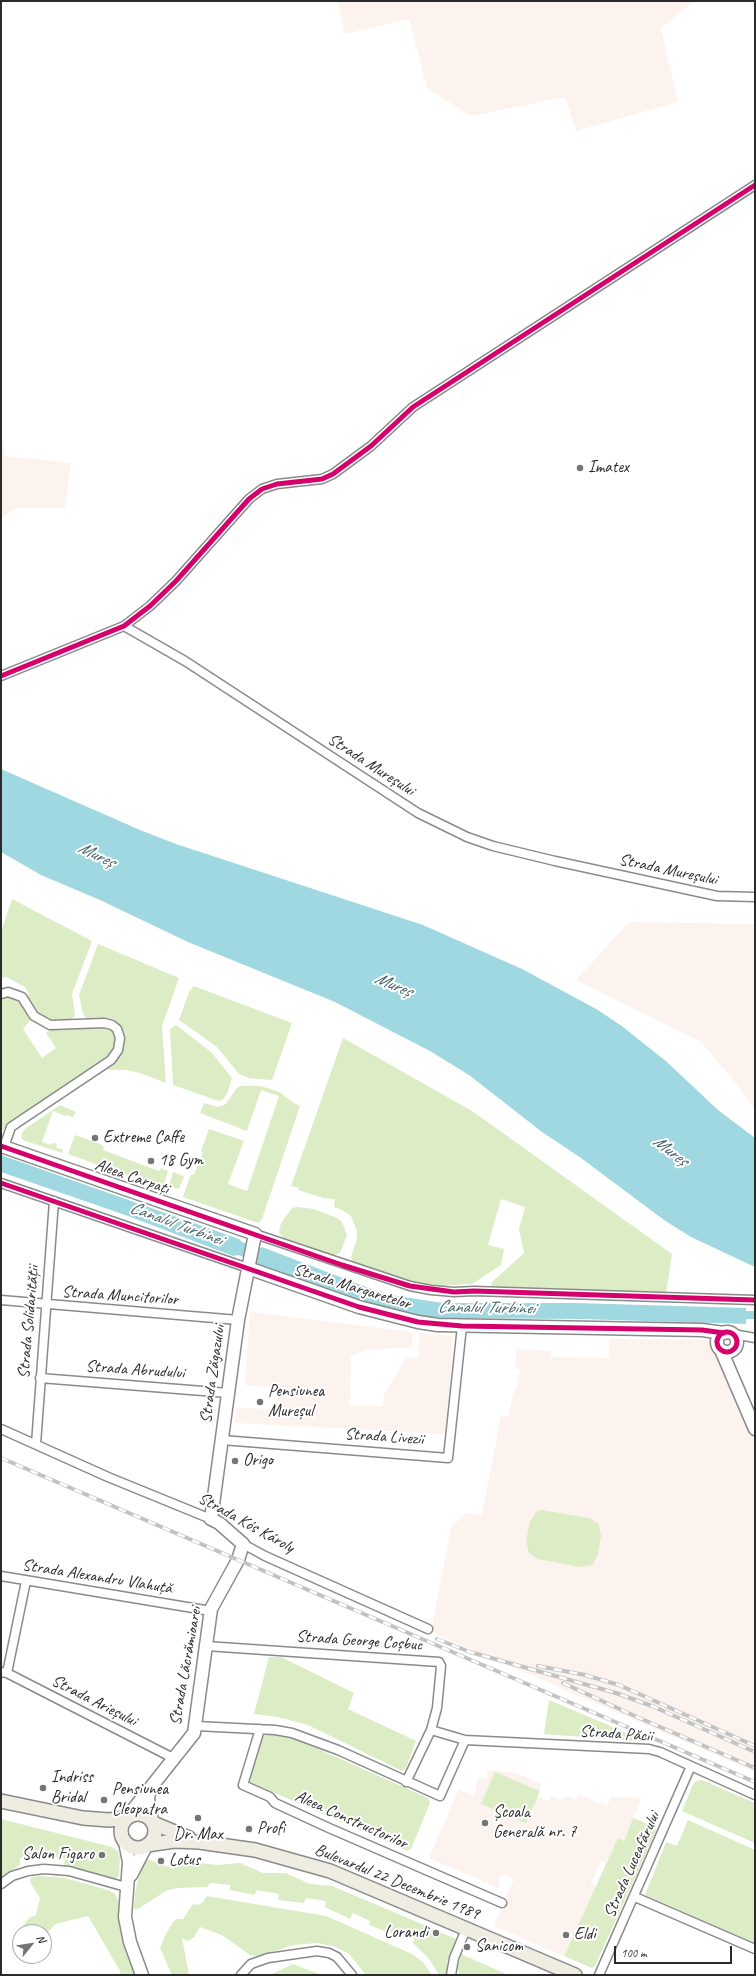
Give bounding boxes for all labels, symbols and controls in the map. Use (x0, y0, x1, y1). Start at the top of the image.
place label: Imatex (588, 458, 629, 478)
marker: Imatex (575, 463, 585, 473)
street label: Strada Mureșului (324, 729, 418, 801)
water label: Mureș (74, 837, 118, 873)
street label: Strada Mureșului (617, 850, 719, 890)
water label: Mureș (371, 968, 415, 1002)
place label: Extreme Caffe (103, 1128, 184, 1148)
water label: Mureș (648, 1131, 692, 1171)
marker: Extreme Caffe (90, 1133, 100, 1143)
place label: 18 Gym (159, 1151, 203, 1171)
street label: Aleea Carpați (92, 1155, 172, 1199)
marker: 18 Gym (146, 1156, 156, 1166)
water label: Canalul Turbinei (127, 1197, 225, 1251)
street label: Strada Margaretelor (291, 1259, 413, 1315)
street label: Strada Solidarității (14, 1265, 44, 1379)
street label: Strada Muncitorilor (61, 1282, 179, 1310)
water label: Canalul Turbinei (437, 1296, 535, 1320)
street label: Strada Zăgazului (196, 1323, 230, 1425)
street label: Strada Abrudului (85, 1356, 185, 1384)
place label: Pensiunea Mureșul (268, 1382, 324, 1422)
marker: Pensiunea Mureșul (255, 1397, 265, 1407)
street label: Strada Livezii (344, 1424, 424, 1450)
place label: Origo (243, 1451, 273, 1471)
marker: Origo (230, 1456, 240, 1466)
street label: Strada Kós Károly (195, 1488, 297, 1558)
street label: Strada Alexandru Vlahuță (21, 1555, 173, 1599)
street label: Strada Lăcrămioarei (166, 1605, 206, 1727)
street label: Strada George Coșbuc (295, 1626, 423, 1656)
street label: Strada Arieșului (48, 1671, 140, 1731)
street label: Strada Păcii (579, 1721, 653, 1747)
place label: Indriss Bridal (51, 1768, 93, 1808)
place label: Pensiunea Cleopatra (112, 1780, 168, 1820)
marker: Indriss Bridal (38, 1783, 48, 1793)
street label: Aleea Constructorilor (292, 1786, 410, 1854)
marker: Pensiunea Cleopatra (99, 1795, 109, 1805)
place label: Școala Generală nr. 7 (493, 1803, 576, 1843)
street label: Strada Luceafărului (600, 1809, 664, 1921)
marker: Dr. Max (193, 1813, 203, 1823)
marker: Școala Generală nr. 7 (480, 1818, 490, 1828)
place label: Profi (257, 1819, 285, 1839)
marker: Profi (244, 1824, 254, 1834)
place label: Dr. Max (173, 1825, 223, 1845)
street label: Bulevardul 22 Decembrie 1989 (312, 1840, 482, 1924)
place label: Salon Figaro (22, 1845, 94, 1865)
marker: Salon Figaro (97, 1850, 107, 1860)
place label: Lotus (169, 1851, 200, 1871)
marker: Lotus (156, 1856, 166, 1866)
place label: Lorandi (384, 1923, 428, 1943)
north arrow (12, 1924, 52, 1964)
place label: Eldi (574, 1925, 596, 1945)
marker: Lorandi (431, 1928, 441, 1938)
marker: Eldi (561, 1930, 571, 1940)
text: N (34, 1932, 49, 1945)
place label: Sanicom (475, 1937, 523, 1957)
scale bar (616, 1938, 734, 1964)
marker: Sanicom (462, 1942, 472, 1952)
text: 100 m (621, 1945, 647, 1961)

